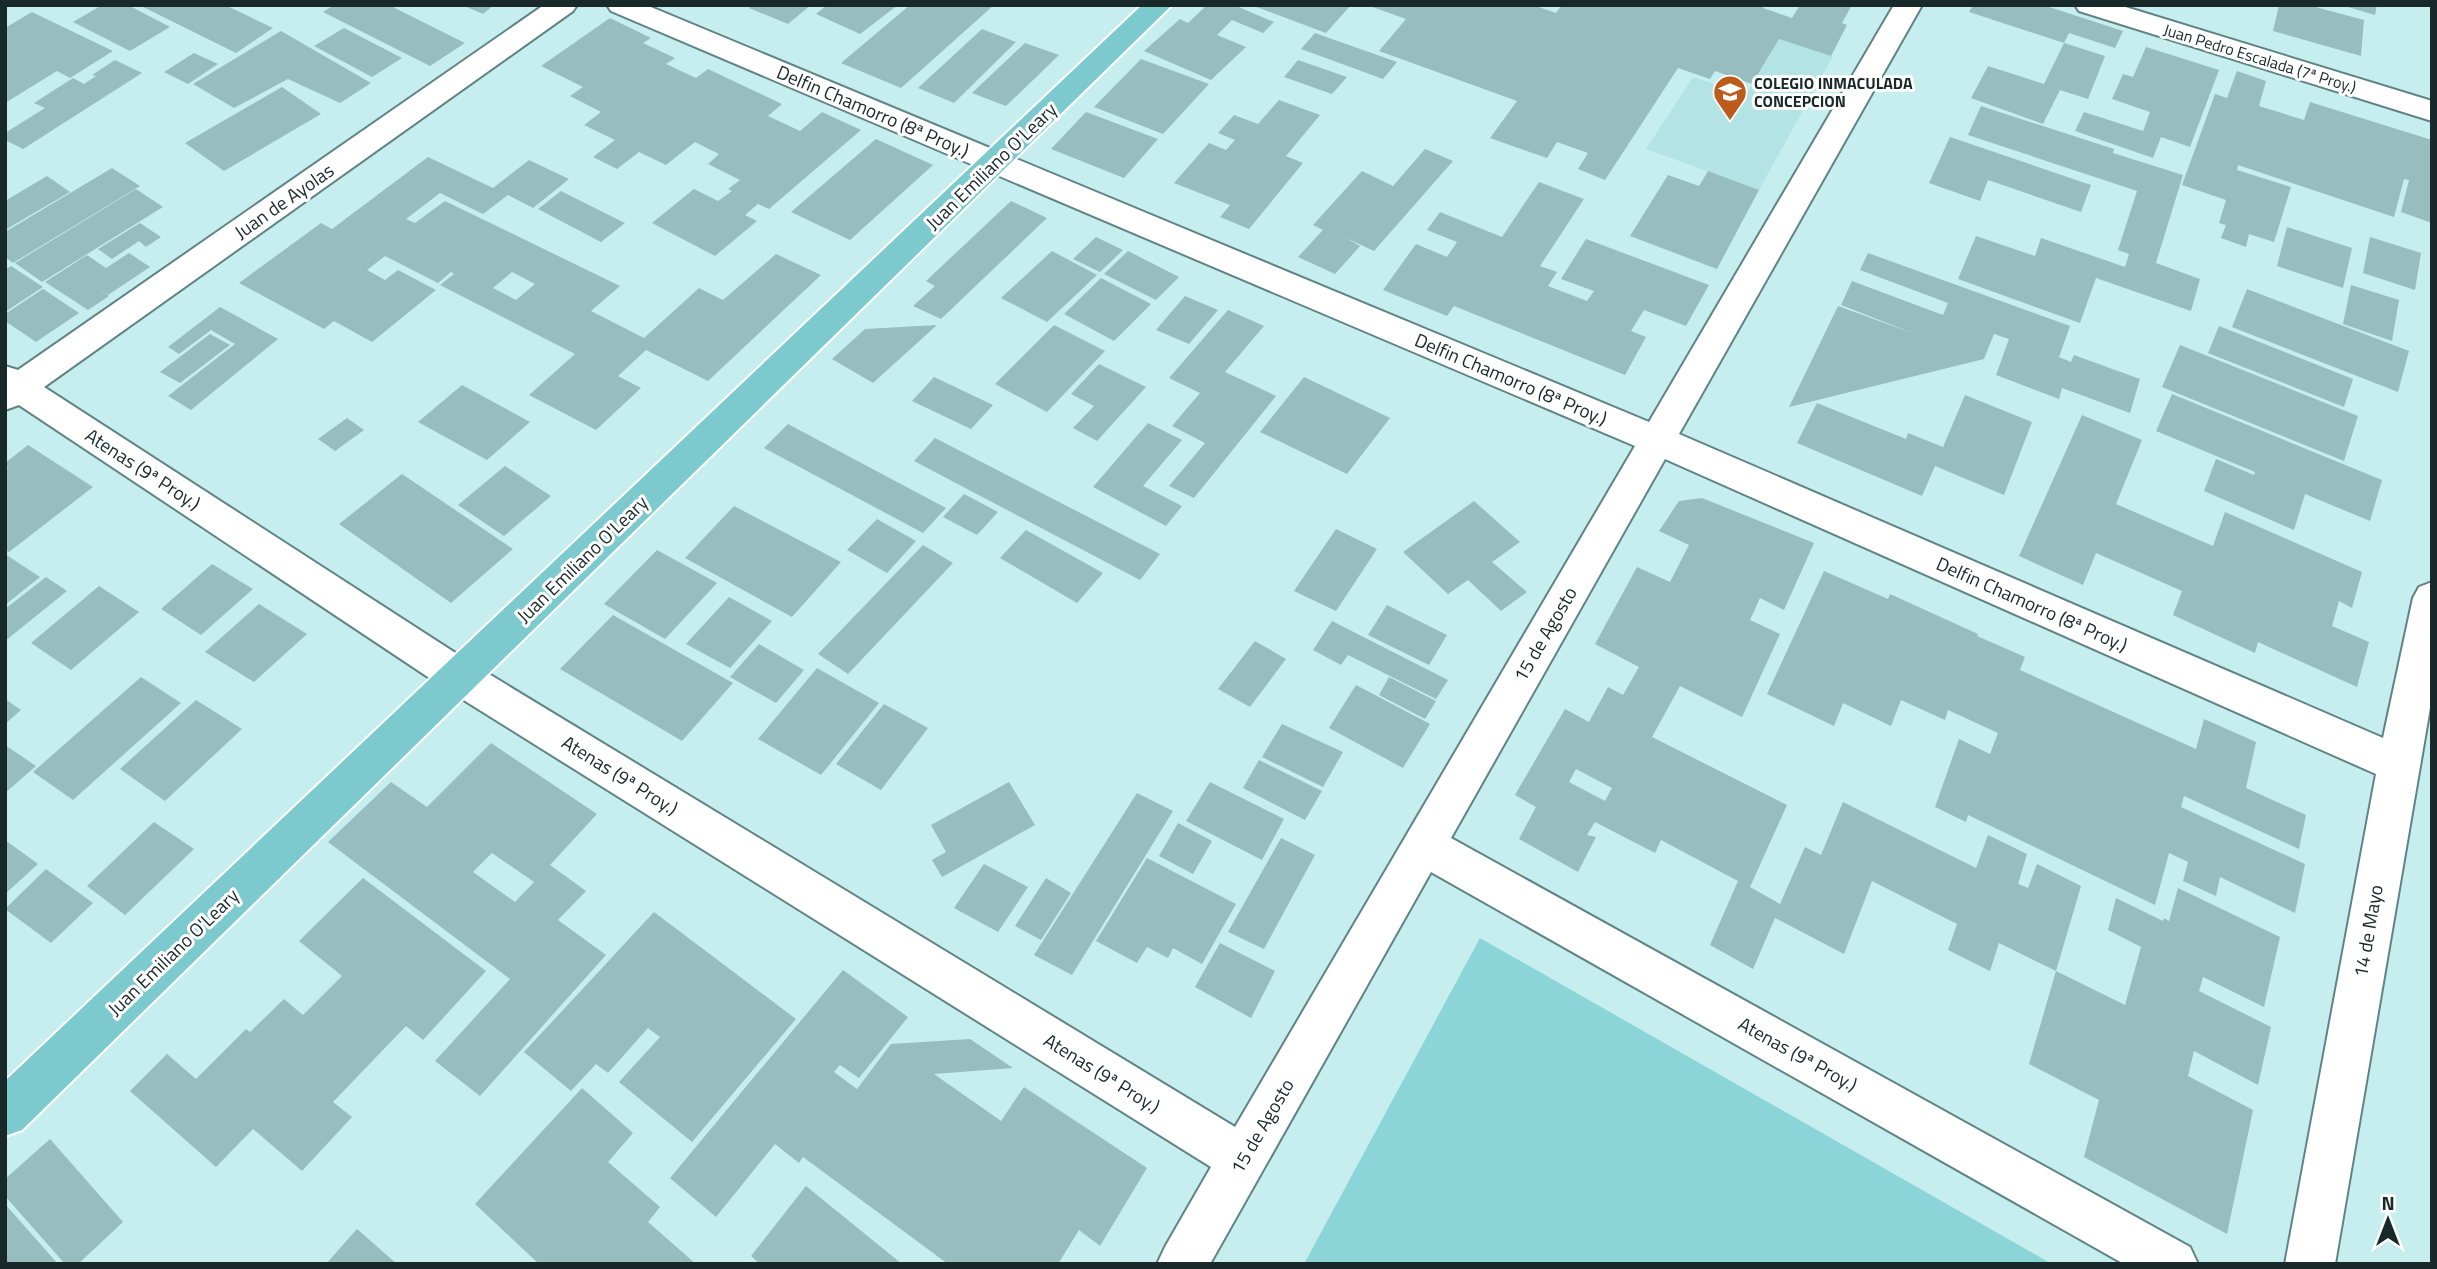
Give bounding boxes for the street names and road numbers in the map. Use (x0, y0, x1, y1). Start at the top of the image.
street label: Juan Pedro Escalada (7ª Proy.) (2161, 17, 2359, 99)
street label: Delfin Chamorro (8ª Proy.) (772, 57, 974, 164)
street label: Juan Emiliano O'Leary (918, 95, 1063, 236)
street label: Juan de Ayolas (228, 155, 340, 246)
street label: Delfin Chamorro (8ª Proy.) (1410, 325, 1612, 432)
street label: Atenas (9ª Proy.) (80, 420, 207, 517)
street label: Juan Emiliano O'Leary (509, 488, 654, 629)
street label: Delfin Chamorro (8ª Proy.) (1932, 548, 2132, 659)
street label: 15 de Agosto (1506, 581, 1584, 687)
street label: Atenas (9ª Proy.) (556, 727, 684, 822)
street label: Juan Emiliano O'Leary (100, 881, 245, 1022)
street label: 14 de Mayo (2345, 882, 2390, 980)
street label: Atenas (9ª Proy.) (1733, 1009, 1863, 1098)
street label: Atenas (9ª Proy.) (1038, 1025, 1166, 1120)
street label: 15 de Agosto (1223, 1073, 1301, 1179)

